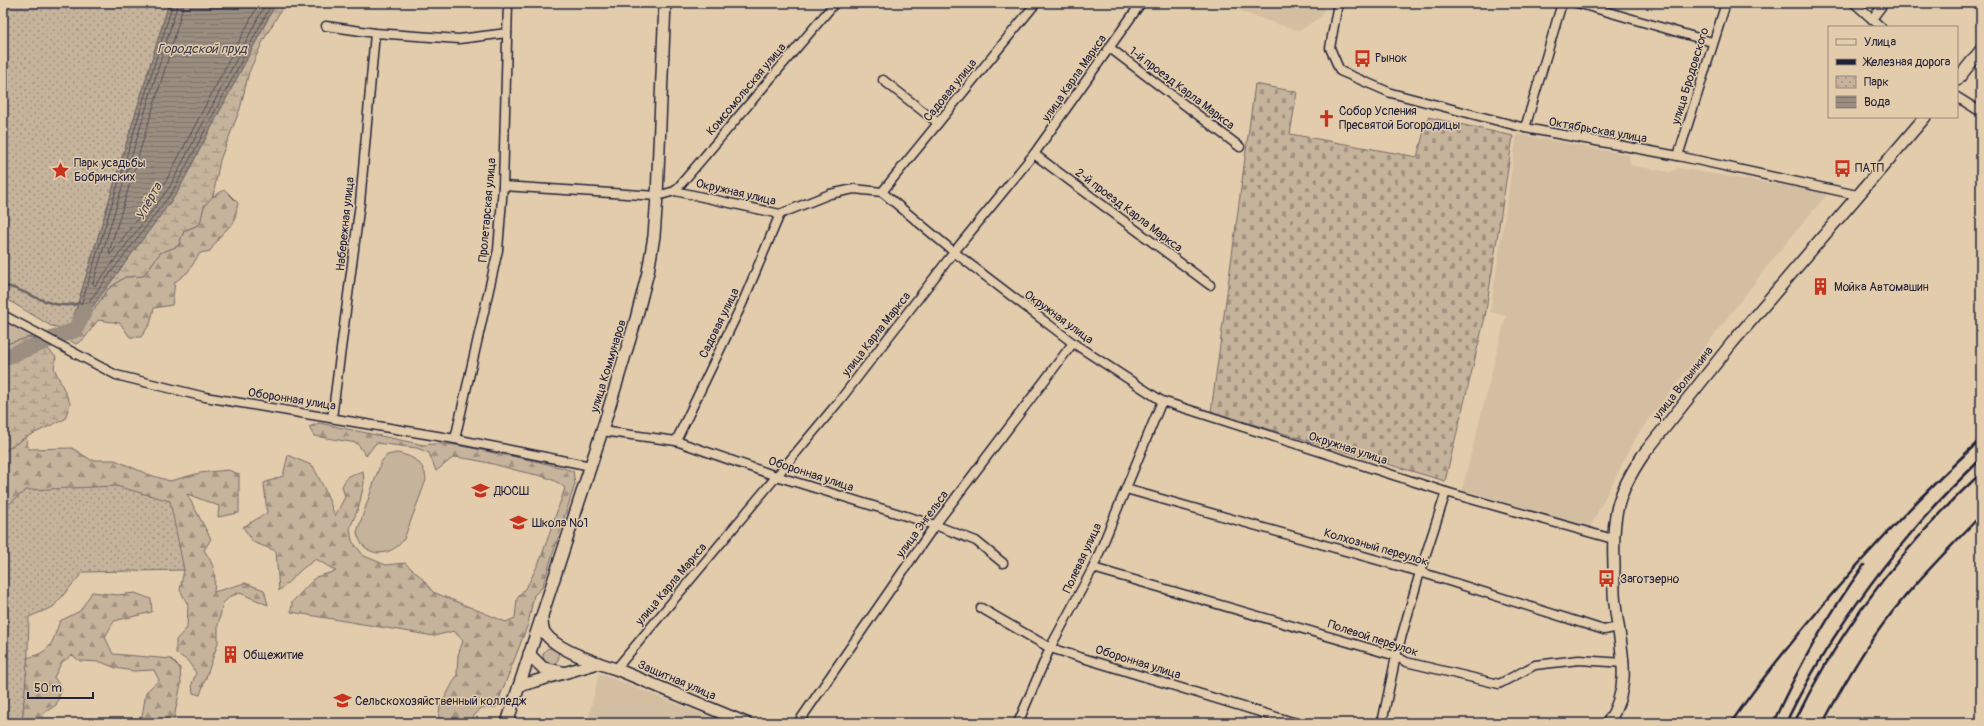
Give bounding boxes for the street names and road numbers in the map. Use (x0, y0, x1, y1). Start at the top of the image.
street label: улица Бродовского (1668, 25, 1713, 127)
street label: улица Карла Маркса (1038, 32, 1110, 126)
street label: Комсомольская улица (703, 40, 790, 139)
street label: 1-й проезд Карла Маркса (1126, 44, 1238, 133)
street label: Садовая улица (921, 56, 980, 125)
street label: Октябрьская улица (1548, 114, 1649, 147)
street label: Пролетарская улица (475, 157, 500, 263)
street label: 2-й проезд Карла Маркса (1072, 165, 1186, 256)
street label: Набережная улица (333, 176, 358, 272)
street label: Окружная улица (694, 176, 778, 209)
street label: Садовая улица (696, 285, 743, 361)
street label: Окружная улица (1021, 287, 1097, 348)
street label: улица Карла Маркса (838, 289, 914, 380)
street label: улица Коммунаров (587, 318, 630, 415)
street label: улица Волынкина (1650, 343, 1717, 424)
street label: Оборонная улица (247, 385, 337, 414)
street label: Окружная улица (1307, 429, 1390, 468)
street label: Оборонная улица (766, 454, 856, 495)
street label: улица Энгельса (892, 488, 952, 562)
street label: Полевая улица (1060, 520, 1105, 596)
street label: Колхозный переулок (1322, 525, 1430, 570)
street label: улица Карла Маркса (632, 540, 710, 629)
street label: Полевой переулок (1326, 617, 1420, 660)
street label: Оборонная улица (1093, 642, 1183, 683)
street label: Защитная улица (635, 657, 719, 704)

